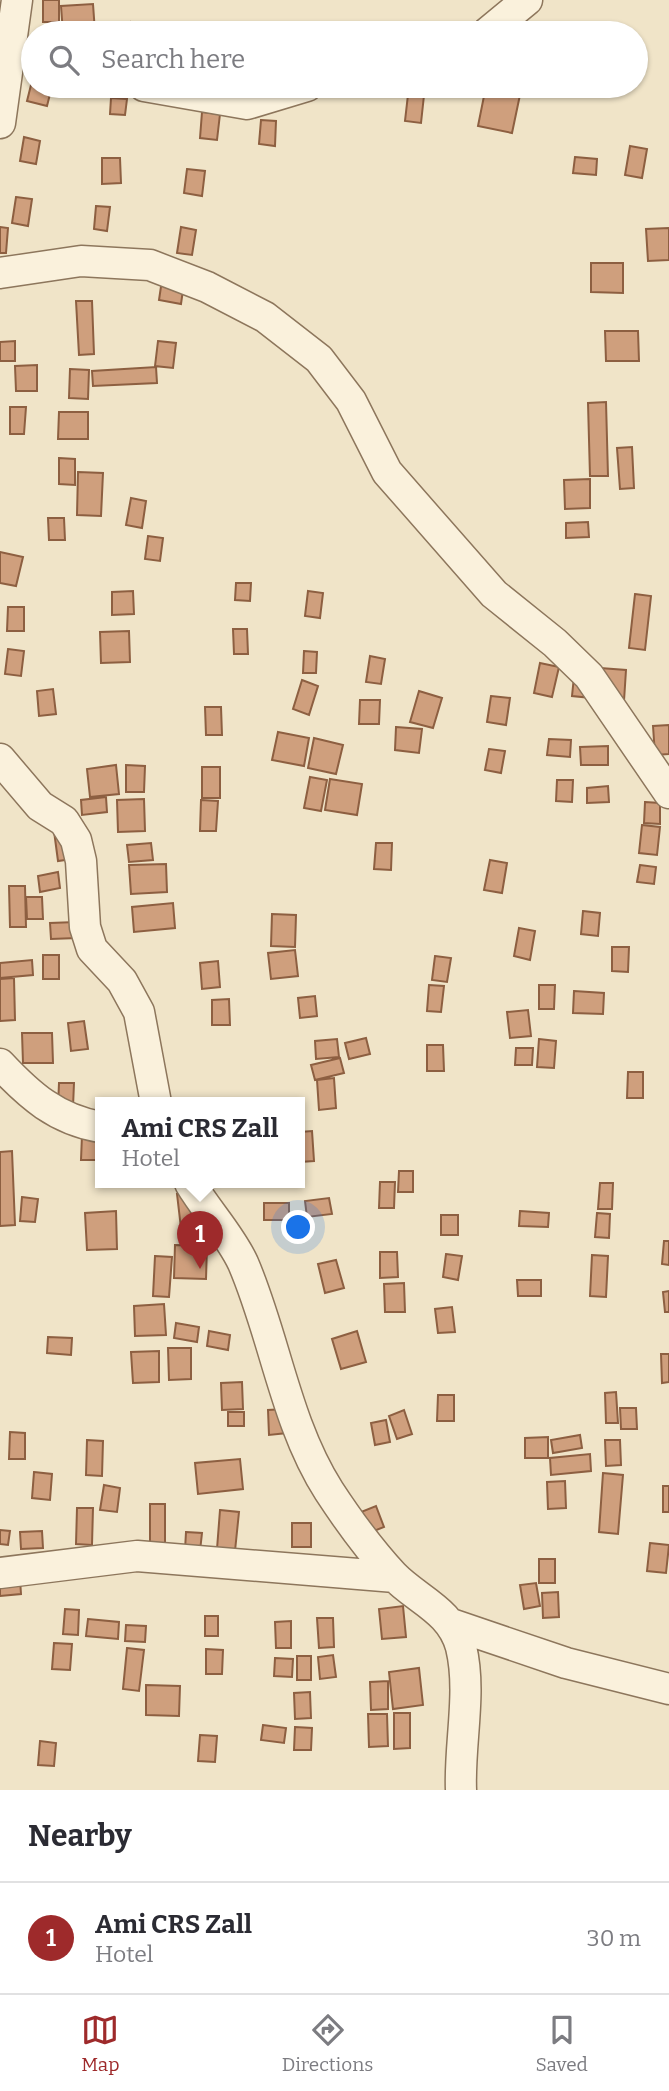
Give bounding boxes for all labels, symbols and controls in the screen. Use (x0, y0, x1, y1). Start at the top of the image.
search box (21, 21, 648, 98)
icon: search (45, 41, 83, 79)
text: Search here (101, 44, 245, 75)
popup (95, 1097, 305, 1188)
text: Ami CRS Zall (121, 1113, 279, 1144)
text: Hotel (121, 1144, 180, 1172)
your location (281, 1210, 315, 1244)
pin: 1 (177, 1211, 223, 1269)
text: Nearby (28, 1818, 132, 1854)
text: Ami CRS Zall (95, 1909, 252, 1940)
text: 1 (46, 1924, 56, 1952)
text: 30 m (587, 1924, 641, 1952)
text: Hotel (95, 1940, 153, 1968)
tab: Map (81, 2011, 120, 2076)
tab: Directions (282, 2011, 373, 2076)
tab: Saved (536, 2011, 588, 2076)

